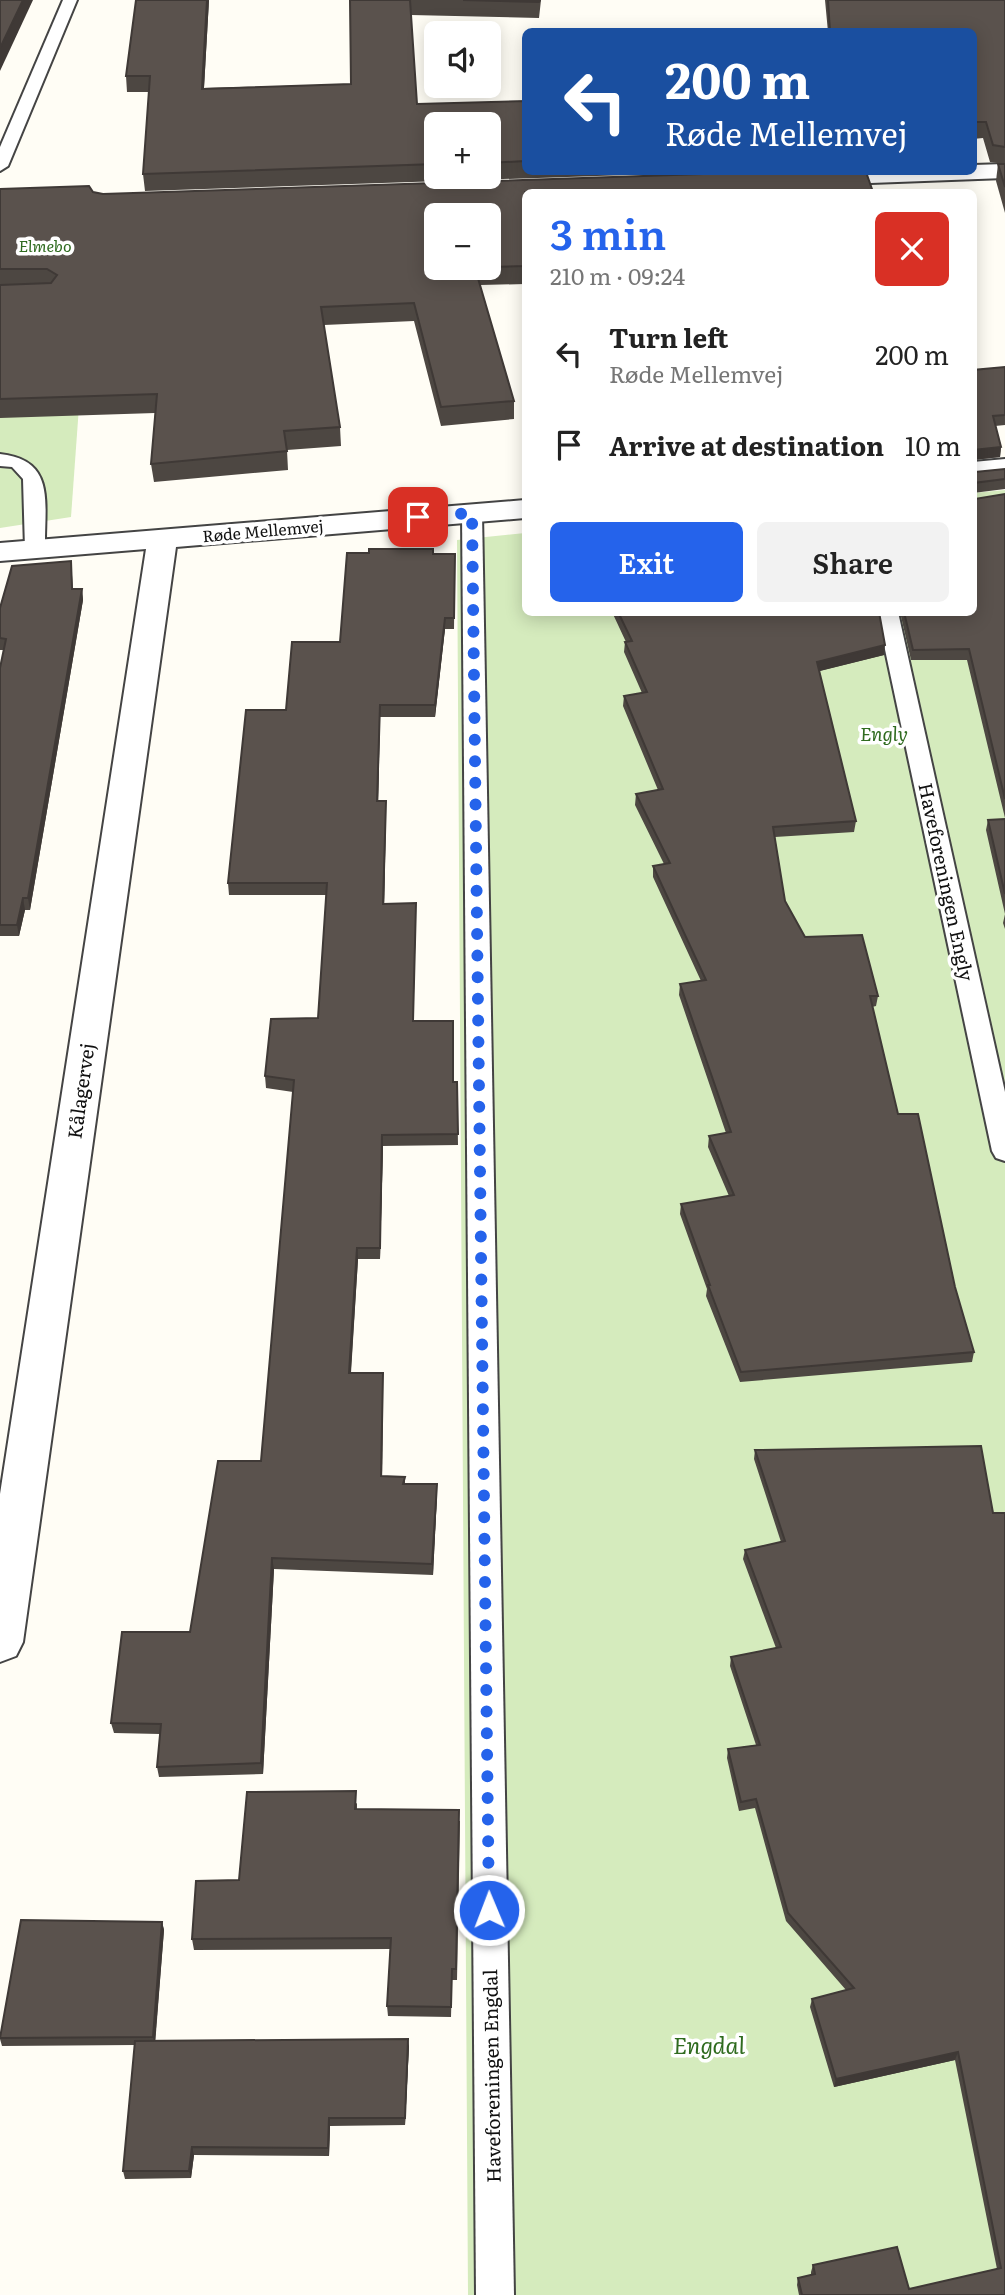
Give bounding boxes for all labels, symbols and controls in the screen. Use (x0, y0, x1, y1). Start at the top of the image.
map controls (424, 21, 501, 280)
button: sound (424, 21, 501, 98)
text: 200 m (665, 41, 810, 114)
icon: left (550, 56, 641, 147)
text: Røde Mellemvej (665, 108, 908, 156)
button: + (424, 112, 501, 189)
text: 3 min (550, 201, 666, 263)
button: − (424, 203, 501, 280)
button: close (875, 212, 949, 286)
park label: Elmebo (18, 233, 72, 257)
text: 210 m · 09:24 (550, 258, 685, 292)
text: Turn left (609, 317, 728, 356)
text: 200 m (875, 334, 949, 373)
icon: left (550, 335, 588, 373)
text: Røde Mellemvej (609, 356, 783, 390)
text: Arrive at destination (609, 425, 884, 464)
text: 10 m (905, 425, 961, 464)
icon: arrive (550, 426, 588, 464)
pin (388, 487, 448, 547)
icon: arrive (399, 498, 437, 536)
street label: Røde Mellemvej (201, 513, 324, 547)
button: Exit (550, 522, 743, 602)
button: Share (757, 522, 949, 602)
park label: Engly (860, 719, 908, 747)
street label: Haveforeningen Engly (912, 780, 982, 984)
street label: Kålagervej (59, 1041, 101, 1140)
position arrow (452, 1873, 526, 1947)
street label: Haveforeningen Engdal (475, 1969, 507, 2183)
park label: Engdal (673, 2027, 745, 2061)

